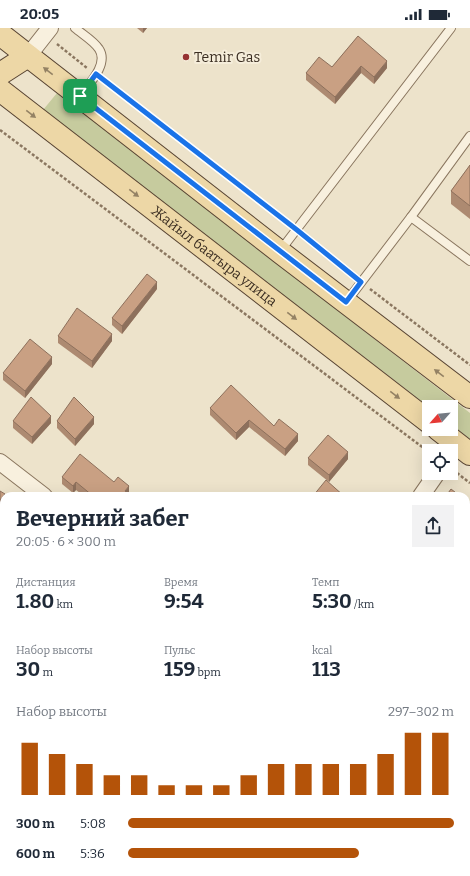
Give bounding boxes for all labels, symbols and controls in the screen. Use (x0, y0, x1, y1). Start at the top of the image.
text: 20:05 (20, 5, 59, 23)
place label: Temir Gas (194, 49, 260, 66)
marker: Temir Gas (181, 52, 191, 62)
one-way arrow (42, 67, 53, 75)
pin (63, 79, 97, 113)
icon: arrive (69, 85, 91, 107)
one-way arrow (25, 109, 36, 118)
one-way arrow (128, 189, 139, 198)
street label: Жайыл баатыра улица (148, 202, 281, 310)
one-way arrow (286, 311, 297, 320)
one-way arrow (434, 369, 444, 377)
one-way arrow (389, 391, 400, 400)
north arrow (422, 400, 458, 436)
map controls (422, 400, 458, 480)
button: locate (422, 444, 458, 480)
text: Вечерний забег (16, 505, 189, 532)
button: share (412, 505, 454, 547)
text: 20:05 · 6 × 300 m (16, 534, 116, 549)
text: Дистанция (16, 576, 76, 589)
text: Время (164, 576, 198, 589)
text: Темп (312, 576, 339, 589)
text: 1.80 (16, 589, 54, 613)
text: 9:54 (164, 589, 204, 613)
text: 5:30 (312, 589, 352, 613)
text: km (54, 598, 73, 611)
text: /km (352, 598, 374, 611)
text: Набор высоты (16, 644, 93, 657)
text: Пульс (164, 644, 195, 657)
text: kcal (312, 644, 332, 657)
text: 30 (16, 657, 40, 681)
text: 159 (164, 657, 195, 681)
text: 113 (312, 657, 341, 681)
text: m (40, 666, 53, 679)
text: bpm (195, 666, 221, 679)
text: Набор высоты (16, 704, 107, 719)
text: 297–302 m (388, 704, 454, 719)
text: 300 m (16, 816, 55, 831)
text: 5:08 (80, 816, 106, 831)
text: 600 m (16, 846, 55, 861)
text: 5:36 (80, 846, 105, 861)

